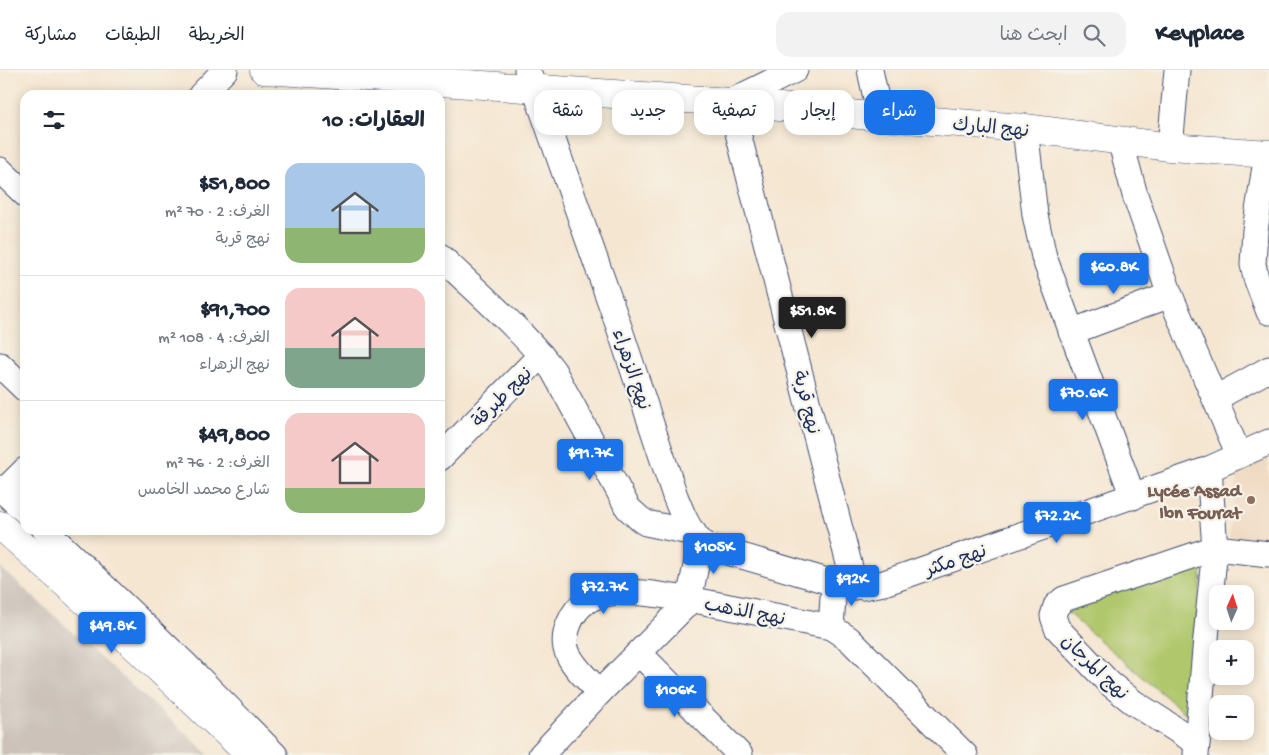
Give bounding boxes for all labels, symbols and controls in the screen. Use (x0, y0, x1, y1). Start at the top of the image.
search box (776, 12, 1126, 57)
text: Keyplace (1156, 20, 1244, 49)
icon: search (1080, 21, 1108, 49)
text: ابحث هنا (1000, 25, 1068, 48)
text: مشاركة (25, 26, 77, 47)
text: الطبقات (105, 26, 161, 47)
text: الخريطة (189, 26, 245, 47)
chip: شقة (534, 90, 602, 135)
chip: جديد (612, 90, 684, 135)
chip: تصفية (694, 90, 774, 135)
chip: إيجار (784, 90, 854, 135)
chip: شراء (864, 90, 935, 135)
icon: filters (40, 106, 68, 134)
text: العقارات: 10 (323, 110, 425, 135)
street label: نهج البارك (951, 115, 1030, 144)
text: $51,800 (199, 173, 270, 198)
icon: home (325, 183, 385, 243)
text: الغرف: 2 · 70 m² (165, 204, 270, 223)
text: نهج قربة (216, 231, 270, 250)
pin: $60.8K (1073, 252, 1155, 295)
text: $60.8K (1091, 259, 1137, 278)
pin: $51.8K (771, 296, 853, 339)
text: $91,700 (200, 299, 270, 324)
text: $51.8K (790, 303, 834, 322)
icon: home (325, 308, 385, 368)
street label: نهج الزهراء (605, 327, 654, 414)
text: الغرف: 4 · 108 m² (158, 330, 270, 349)
text: نهج الزهراء (199, 357, 270, 376)
street label: نهج طبرقة (468, 363, 539, 434)
street label: نهج قربة (786, 369, 824, 437)
pin: $70.6K (1042, 378, 1124, 421)
text: $70.6K (1060, 385, 1106, 404)
text: $49,800 (198, 424, 270, 449)
icon: home (325, 433, 385, 493)
pin: $91.7K (549, 438, 631, 481)
text: $91.7K (568, 445, 612, 464)
text: الغرف: 2 · 76 m² (166, 455, 270, 474)
place label: Lycée Assad Ibn Fourat (1147, 481, 1243, 526)
text: شارع محمد الخامس (138, 482, 270, 501)
marker: Lycée Assad Ibn Fourat (1245, 494, 1257, 506)
pin: $72.2K (1016, 502, 1098, 544)
text: $72.2K (1034, 508, 1080, 527)
pin: $105K (679, 532, 749, 575)
text: $105K (694, 539, 734, 558)
street label: نهج مكثر (920, 541, 990, 584)
pin: $92K (822, 564, 882, 607)
text: $92K (836, 571, 868, 590)
pin: $72.7K (563, 572, 645, 615)
text: $72.7K (581, 579, 627, 598)
north arrow (1209, 585, 1254, 630)
map controls (1209, 585, 1254, 740)
street label: نهج الذهب (702, 594, 787, 633)
pin: $49.8K (71, 612, 153, 654)
text: $49.8K (89, 618, 135, 637)
street label: نهج المرجان (1055, 631, 1132, 706)
button: + (1209, 640, 1254, 685)
pin: $106K (640, 676, 710, 718)
text: $106K (655, 682, 695, 701)
button: − (1209, 695, 1254, 740)

